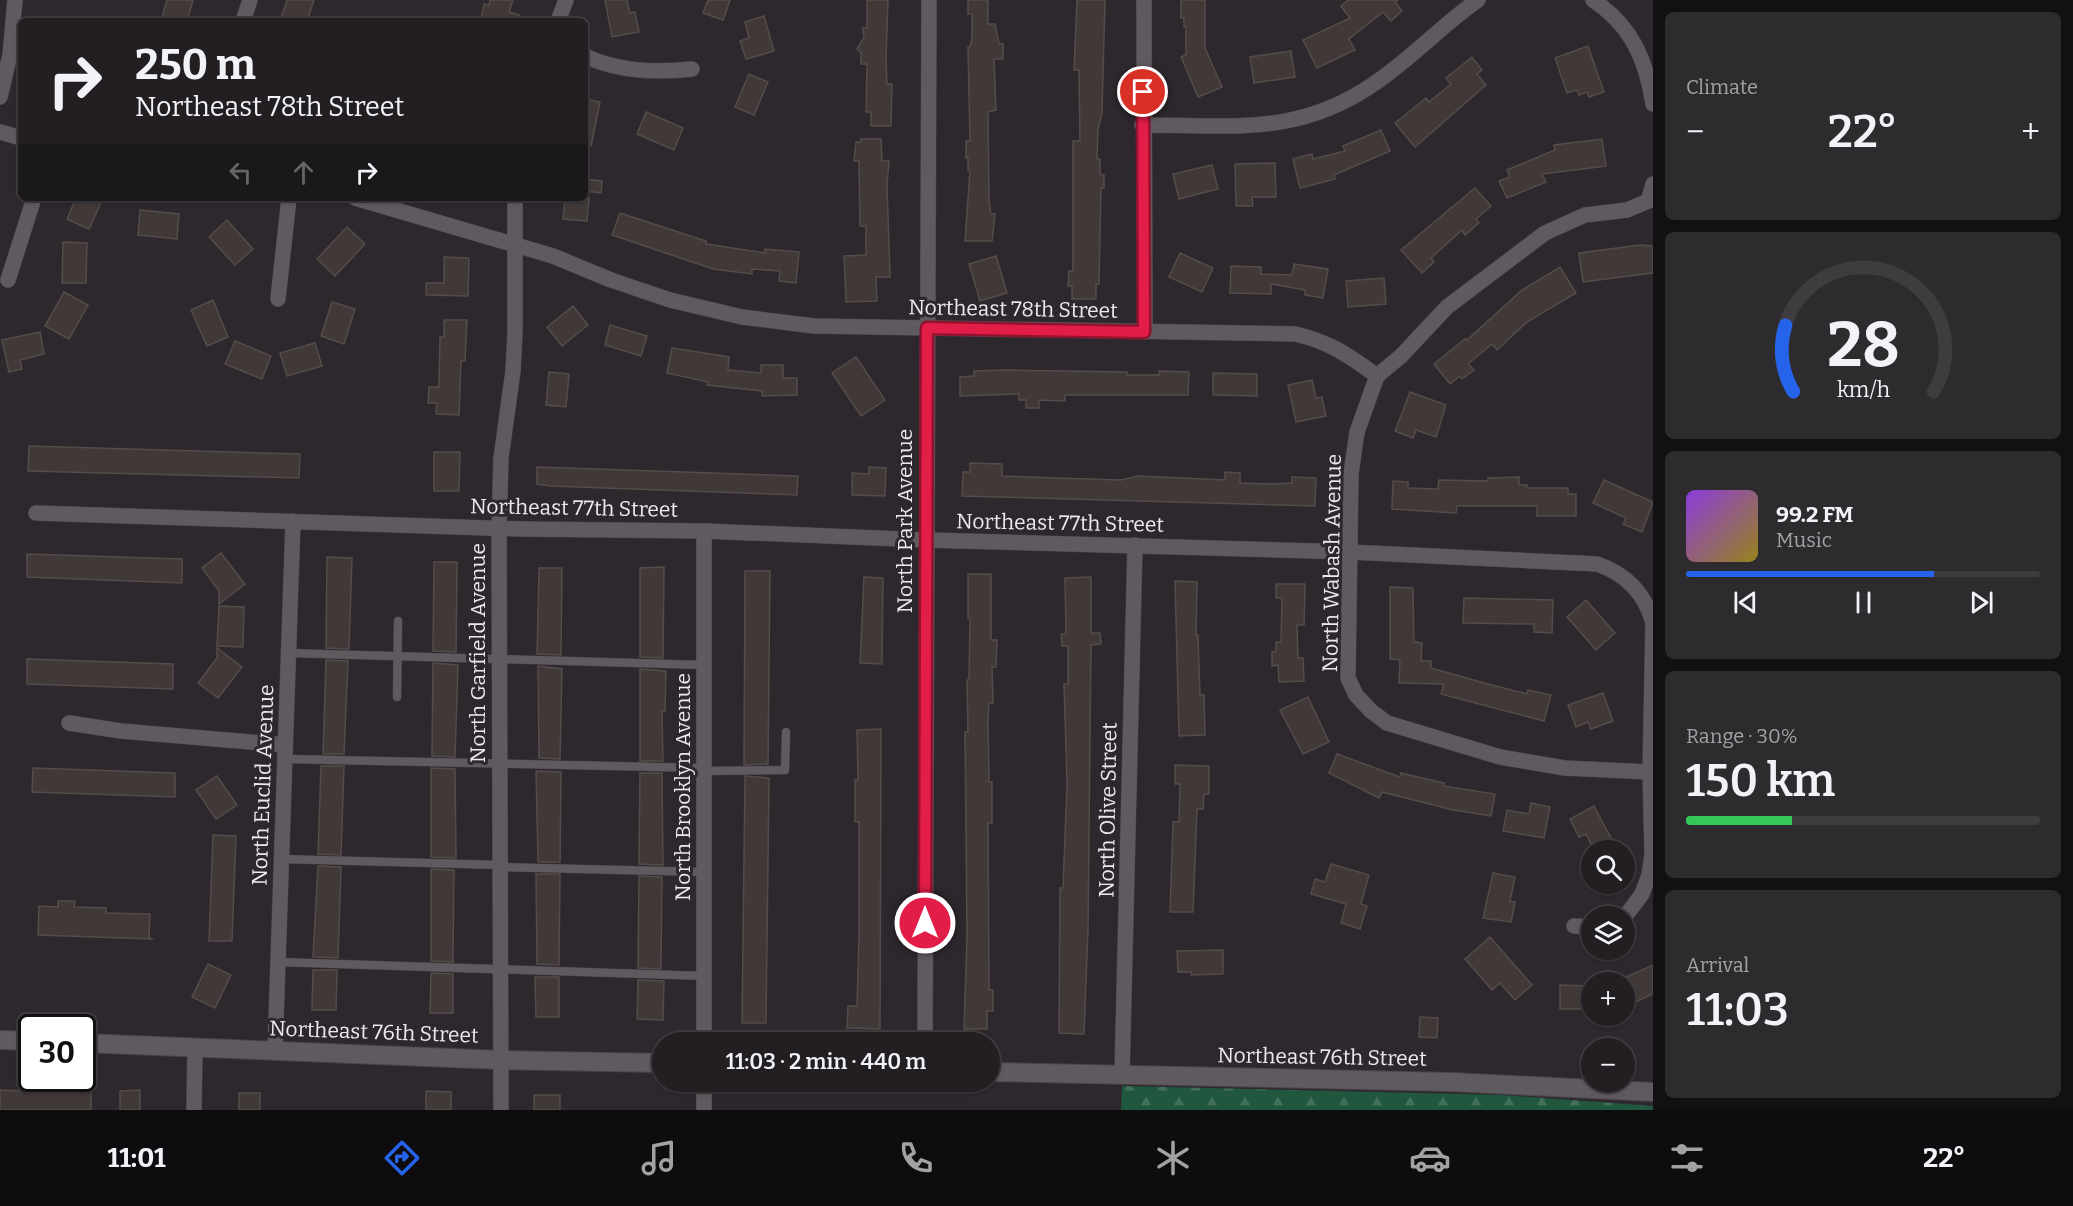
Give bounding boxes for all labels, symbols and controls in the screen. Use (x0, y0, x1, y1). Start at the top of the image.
text: 250 m (135, 40, 256, 90)
icon: right (36, 42, 114, 120)
pin (1117, 66, 1168, 117)
icon: arrive (1126, 75, 1159, 108)
text: Climate (1686, 75, 1758, 99)
text: Northeast 78th Street (135, 91, 404, 123)
text: 22° (1828, 105, 1898, 159)
text: − (1686, 112, 1704, 152)
text: + (2021, 112, 2040, 152)
icon: left (224, 156, 257, 189)
icon: ahead (287, 156, 320, 189)
icon: right (350, 156, 383, 189)
street label: Northeast 78th Street (908, 294, 1118, 324)
text: 28 (1827, 309, 1899, 384)
text: km/h (1836, 378, 1890, 404)
street label: North Park Avenue (892, 429, 918, 613)
street label: North Wabash Avenue (1317, 454, 1347, 672)
street label: Northeast 77th Street (470, 493, 679, 523)
text: 99.2 FM (1776, 501, 1854, 528)
street label: Northeast 77th Street (956, 508, 1165, 538)
text: Music (1776, 528, 1832, 552)
street label: North Garfield Avenue (465, 543, 491, 763)
icon: previous (1729, 586, 1762, 619)
icon: pause (1847, 586, 1880, 619)
icon: next (1965, 586, 1998, 619)
street label: North Brooklyn Avenue (670, 673, 696, 901)
street label: North Euclid Avenue (246, 684, 280, 886)
street label: North Olive Street (1093, 722, 1123, 898)
text: Range · 30% (1686, 724, 1798, 748)
text: 150 km (1686, 754, 1835, 808)
map controls (1581, 840, 1635, 1092)
button: search (1581, 840, 1635, 894)
position arrow (893, 891, 957, 955)
button: layers (1581, 906, 1635, 960)
text: Arrival (1686, 953, 1749, 977)
button: + (1581, 972, 1635, 1026)
text: 11:03 (1686, 983, 1789, 1037)
speed limit sign: 30 (18, 1014, 96, 1092)
street label: Northeast 76th Street (269, 1015, 480, 1049)
button: − (1581, 1038, 1635, 1092)
street label: Northeast 76th Street (1217, 1042, 1427, 1072)
text: 11:03 · 2 min · 440 m (726, 1048, 926, 1075)
icon: directions (381, 1137, 423, 1179)
icon: music (638, 1137, 680, 1179)
icon: phone (895, 1137, 937, 1179)
icon: climate (1152, 1137, 1194, 1179)
icon: car (1409, 1137, 1451, 1179)
icon: filters (1666, 1137, 1708, 1179)
text: 11:01 (108, 1142, 166, 1174)
text: 22° (1923, 1142, 1965, 1174)

